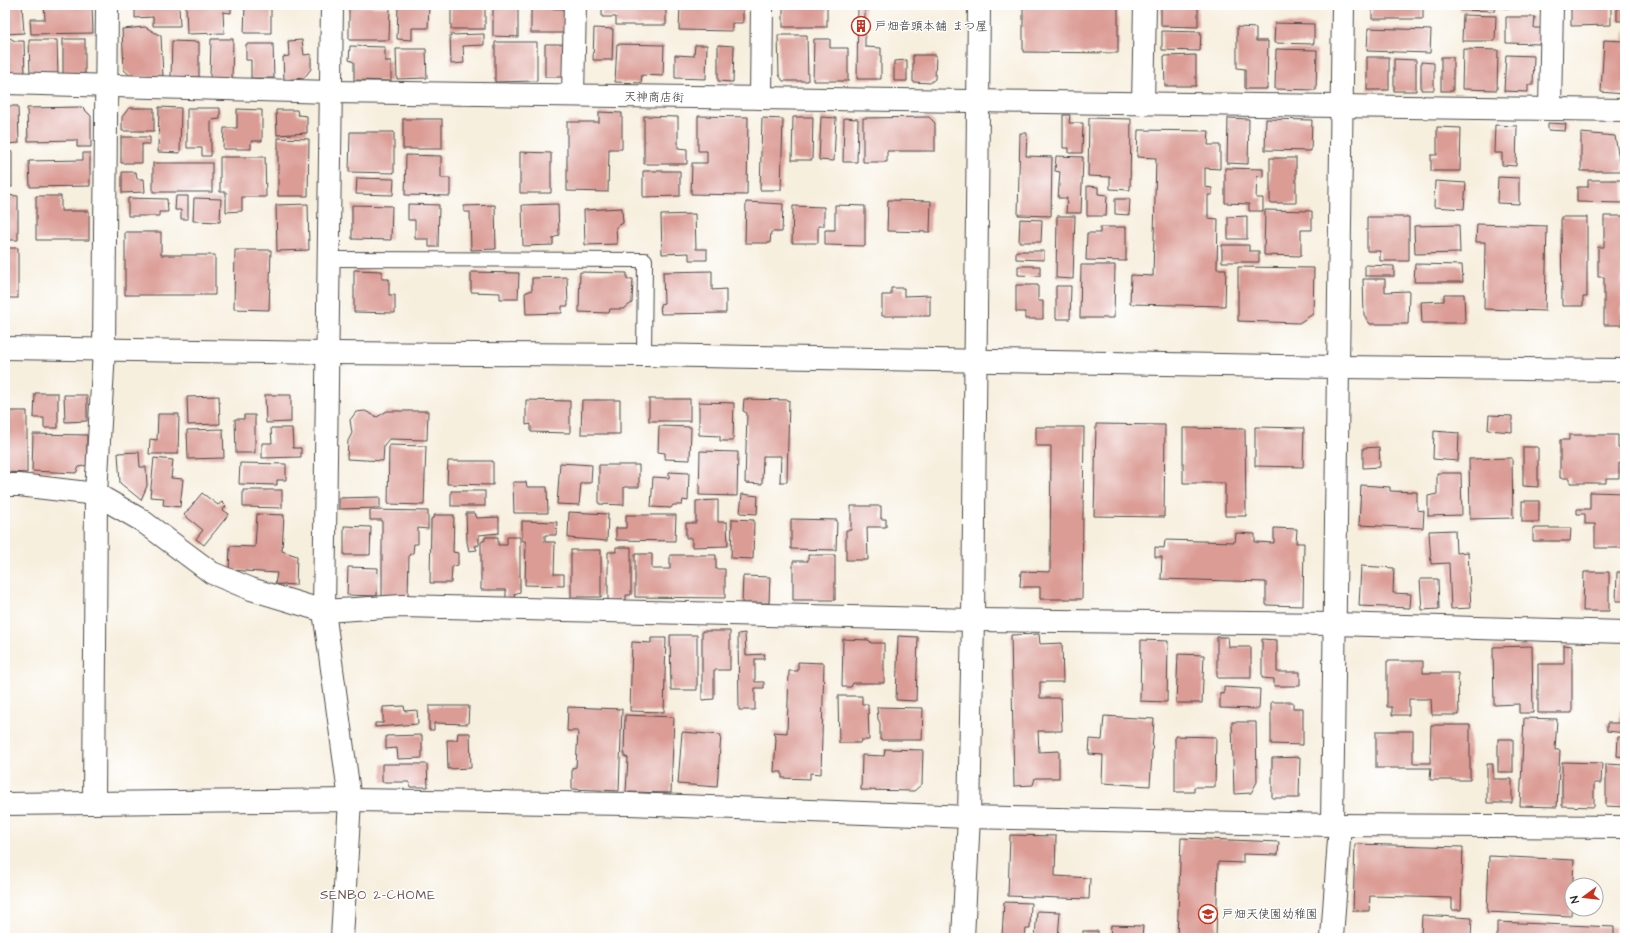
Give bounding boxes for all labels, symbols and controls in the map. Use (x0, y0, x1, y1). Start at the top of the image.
building icon: 戸畑音頭本舗 まつ屋 (850, 15, 872, 37)
place label: 戸畑音頭本舗 まつ屋 (875, 18, 988, 35)
street label: 天神商店街 (624, 88, 684, 107)
north arrow (1564, 877, 1604, 917)
district label: SENBO 2-CHOME (320, 886, 436, 904)
text: N (1567, 894, 1583, 905)
school or university icon: 戸畑天使園幼稚園 (1197, 903, 1219, 925)
place label: 戸畑天使園幼稚園 (1222, 906, 1318, 923)

